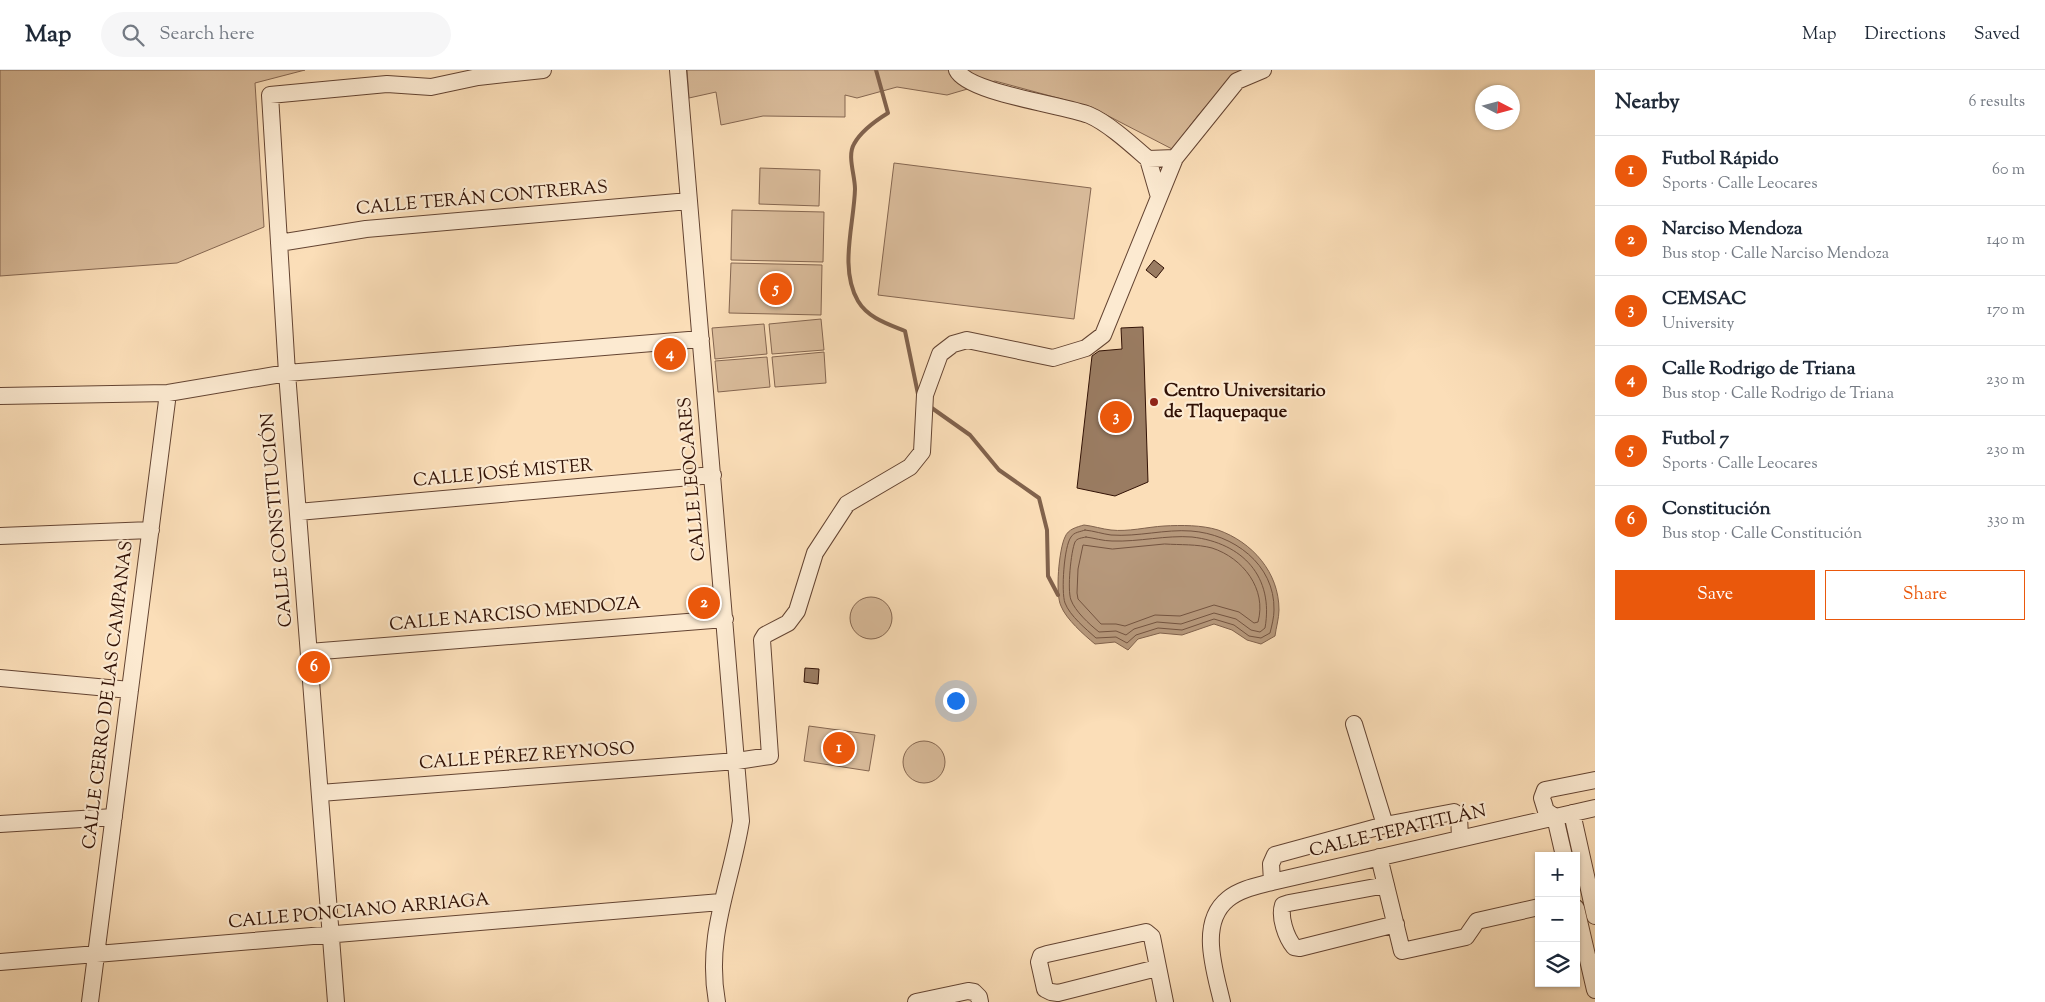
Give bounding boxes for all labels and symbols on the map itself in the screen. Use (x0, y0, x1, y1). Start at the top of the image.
north arrow (1475, 85, 1520, 130)
street label: CALLE TERÁN CONTRERAS (355, 175, 609, 223)
pin: 5 (760, 270, 792, 308)
pin: 4 (654, 335, 686, 373)
place label: Centro Universitario de Tlaquepaque (1164, 379, 1326, 426)
street label: CALLE LEOCARES (673, 396, 713, 562)
marker: Centro Universitario de Tlaquepaque (1148, 396, 1160, 408)
pin: 3 (1100, 398, 1132, 436)
street label: CALLE CONSTITUCIÓN (255, 412, 300, 628)
street label: CALLE JOSÉ MISTER (412, 453, 594, 495)
street label: CALLE CERRO DE LAS CAMPANAS (77, 539, 141, 851)
pin: 2 (688, 584, 720, 622)
street label: CALLE NARCISO MENDOZA (388, 591, 642, 639)
pin: 6 (298, 648, 330, 686)
your location (943, 688, 969, 714)
pin: 1 (823, 729, 855, 767)
street label: CALLE PÉREZ REYNOSO (418, 736, 636, 778)
street label: CALLE TEPATITLÁN (1307, 799, 1489, 865)
street label: CALLE PONCIANO ARRIAGA (227, 888, 491, 936)

